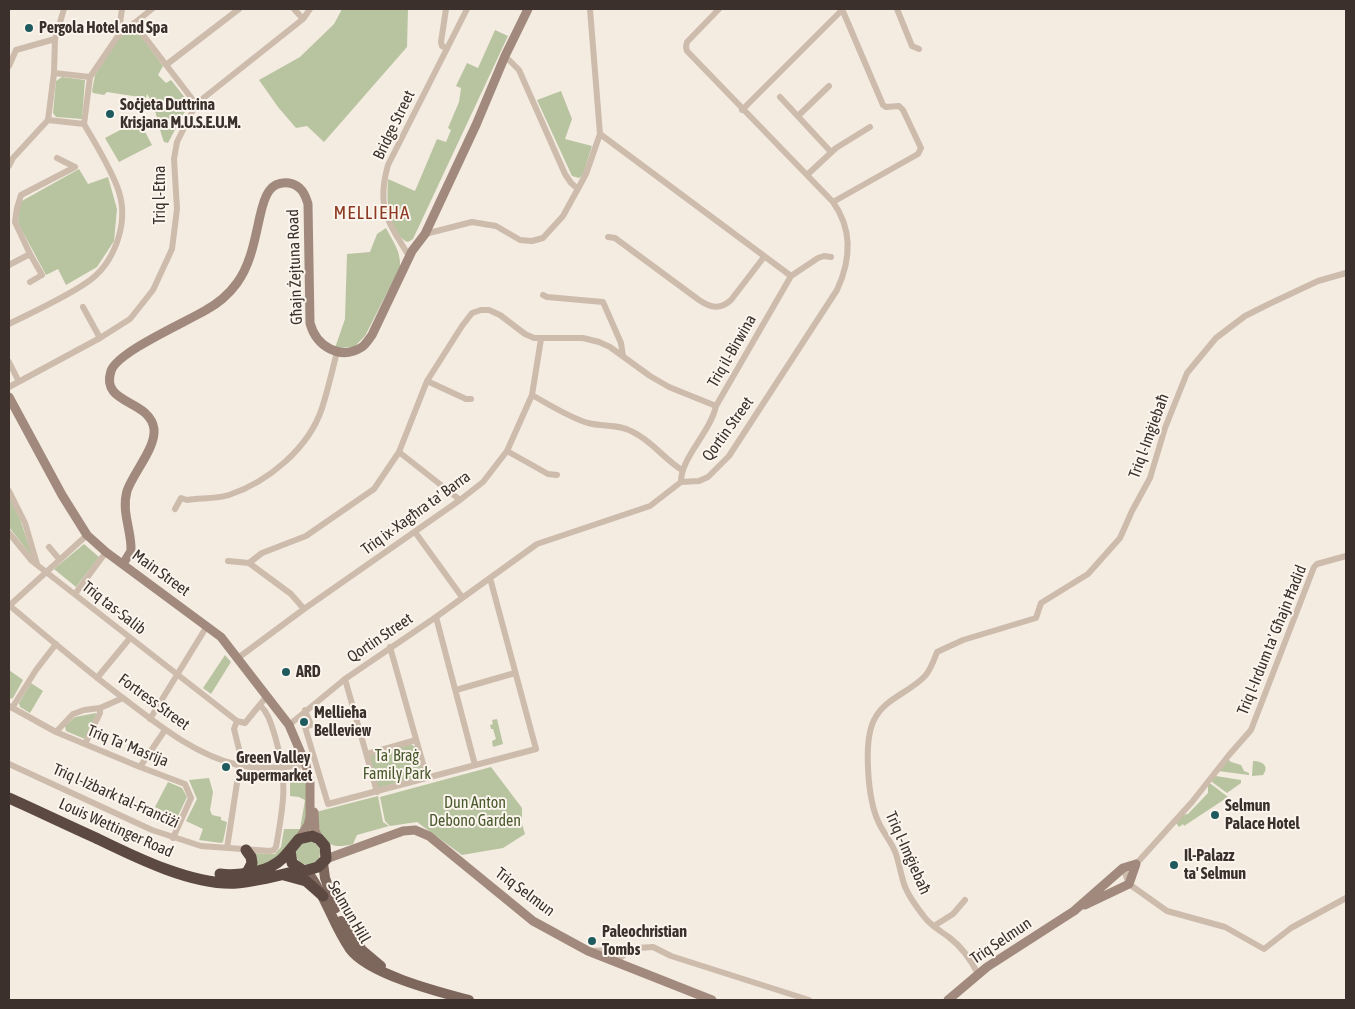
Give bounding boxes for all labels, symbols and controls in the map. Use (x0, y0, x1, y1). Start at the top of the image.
place label: Pergola Hotel and Spa (39, 18, 168, 38)
marker: Pergola Hotel and Spa (23, 22, 35, 34)
street label: Bridge Street (369, 87, 419, 163)
place label: Soċjeta Duttrina Krisjana M.U.S.E.U.M. (120, 95, 241, 133)
marker: Soċjeta Duttrina Krisjana M.U.S.E.U.M. (104, 108, 116, 120)
street label: Triq l-Etna (150, 165, 170, 225)
district label: MELLIEHA (333, 202, 411, 224)
street label: Għajn Żejtuna Road (283, 209, 307, 325)
street label: Triq il-Birwina (704, 311, 760, 391)
street label: Triq l-Imġiebaħ (1125, 391, 1173, 481)
street label: Qortin Street (698, 393, 758, 465)
street label: Triq ix-Xagħra ta' Barra (358, 467, 474, 559)
street label: Main Street (128, 546, 194, 600)
street label: Triq l-Irdum ta' Għajn Ħadid (1233, 562, 1311, 718)
street label: Triq tas-Salib (78, 577, 150, 639)
street label: Qortin Street (344, 609, 416, 667)
place label: ARD (296, 662, 321, 682)
marker: ARD (280, 666, 292, 678)
street label: Fortress Street (115, 670, 193, 734)
place label: Mellieħa Belleview (314, 703, 371, 741)
marker: Mellieħa Belleview (298, 716, 310, 728)
street label: Triq Ta' Masrija (85, 721, 171, 771)
park label: Ta' Braġ Family Park (363, 746, 431, 784)
place label: Green Valley Supermarket (236, 748, 312, 786)
street label: Triq l-Iżbark tal-Franċiżi (50, 760, 182, 832)
marker: Green Valley Supermarket (220, 761, 232, 773)
park label: Dun Anton Debono Garden (429, 793, 521, 831)
street label: Louis Wettinger Road (56, 794, 176, 862)
place label: Selmun Palace Hotel (1225, 796, 1300, 834)
street label: Triq l-Imġiebaħ (881, 809, 935, 897)
marker: Selmun Palace Hotel (1209, 809, 1221, 821)
place label: Il-Palazz ta' Selmun (1184, 846, 1246, 884)
marker: Il-Palazz ta' Selmun (1168, 859, 1180, 871)
street label: Triq Selmun (491, 863, 559, 921)
street label: Selmun Hill (323, 877, 375, 947)
street label: Triq Selmun (967, 914, 1035, 968)
place label: Paleochristian Tombs (602, 922, 687, 960)
marker: Paleochristian Tombs (586, 935, 598, 947)

